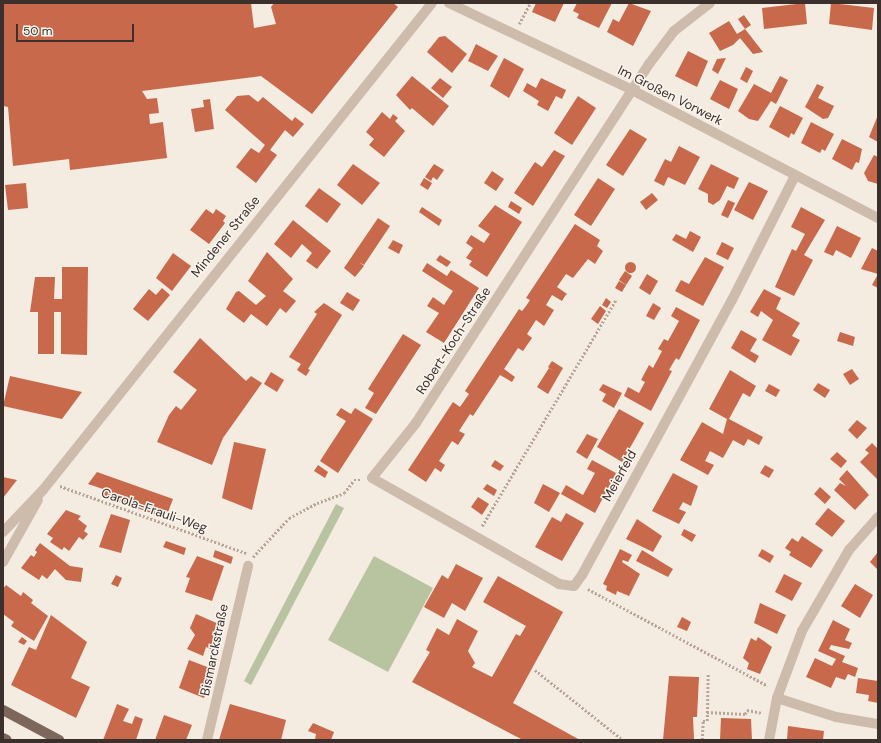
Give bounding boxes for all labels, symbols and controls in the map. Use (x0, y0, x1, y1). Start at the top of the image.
scale bar (18, 16, 136, 42)
text: 50 m (23, 23, 52, 39)
street label: Im Großen Vorwerk (615, 63, 725, 129)
street label: Mindener Straße (188, 193, 264, 281)
street label: Robert-Koch-Straße (414, 284, 494, 398)
street label: Meierfeld (600, 448, 640, 504)
street label: Carola-Frauli-Weg (99, 486, 209, 536)
street label: Bismarckstraße (198, 603, 232, 697)

